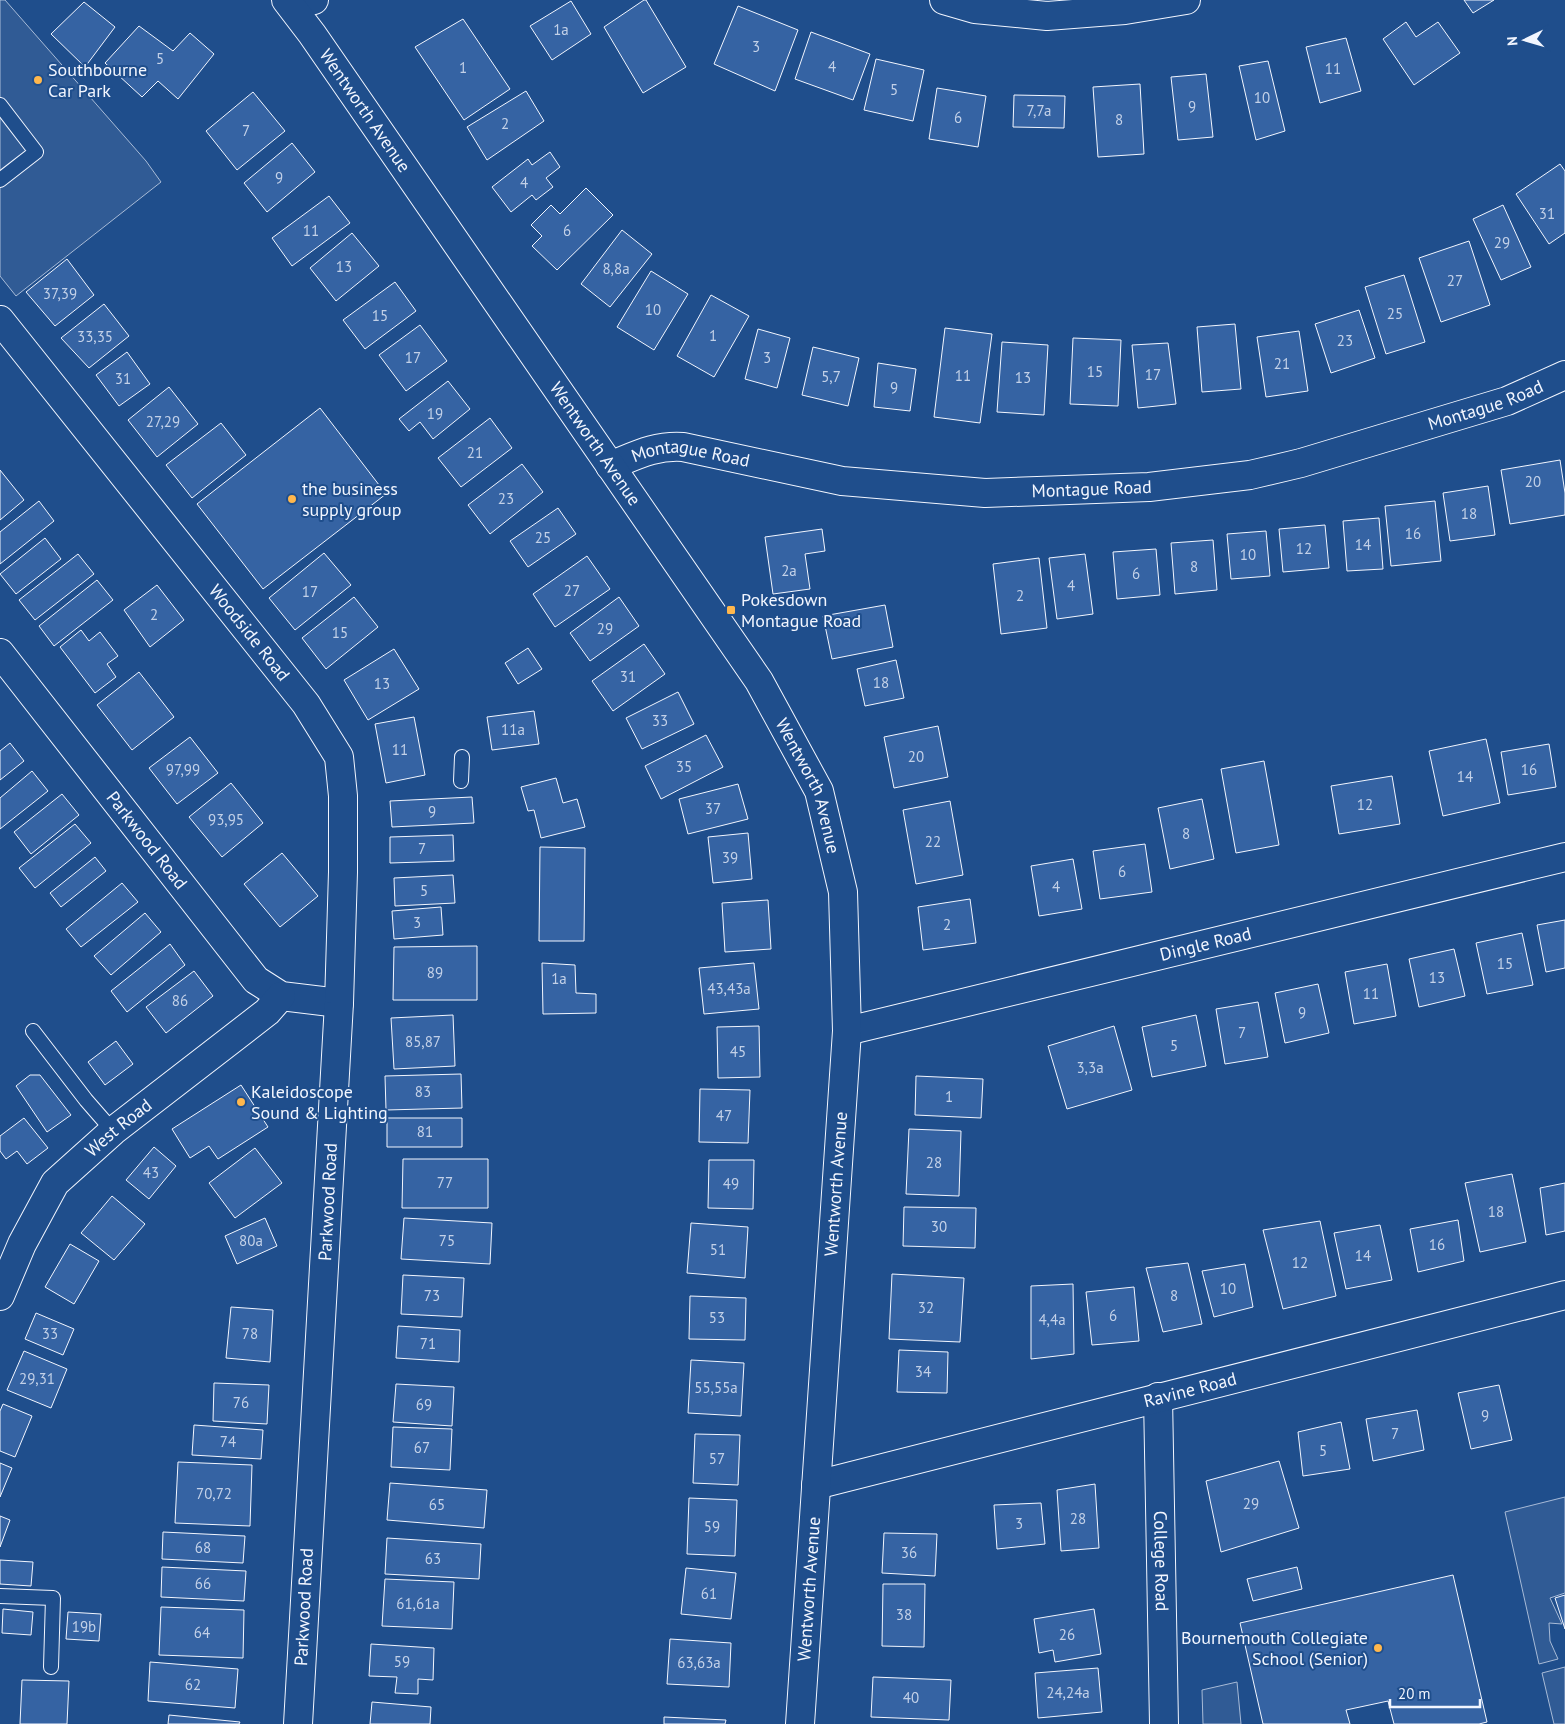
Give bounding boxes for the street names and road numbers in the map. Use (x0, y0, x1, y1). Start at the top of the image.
street label: Wentworth Avenue (315, 44, 416, 177)
street label: Montague Road (1425, 374, 1547, 435)
street label: Wentworth Avenue (545, 377, 646, 510)
street label: Montague Road (628, 435, 752, 472)
street label: Montague Road (1031, 475, 1152, 502)
street label: Woodside Road (204, 579, 295, 686)
street label: Wentworth Avenue (771, 714, 845, 856)
street label: Parkwood Road (102, 786, 193, 894)
street label: Dingle Road (1157, 921, 1254, 966)
street label: West Road (80, 1093, 156, 1162)
street label: Wentworth Avenue (819, 1111, 852, 1257)
street label: Parkwood Road (313, 1142, 342, 1262)
street label: Ravine Road (1141, 1367, 1239, 1412)
street label: College Road (1149, 1510, 1174, 1611)
street label: Wentworth Avenue (792, 1516, 825, 1662)
street label: Parkwood Road (289, 1547, 318, 1667)

